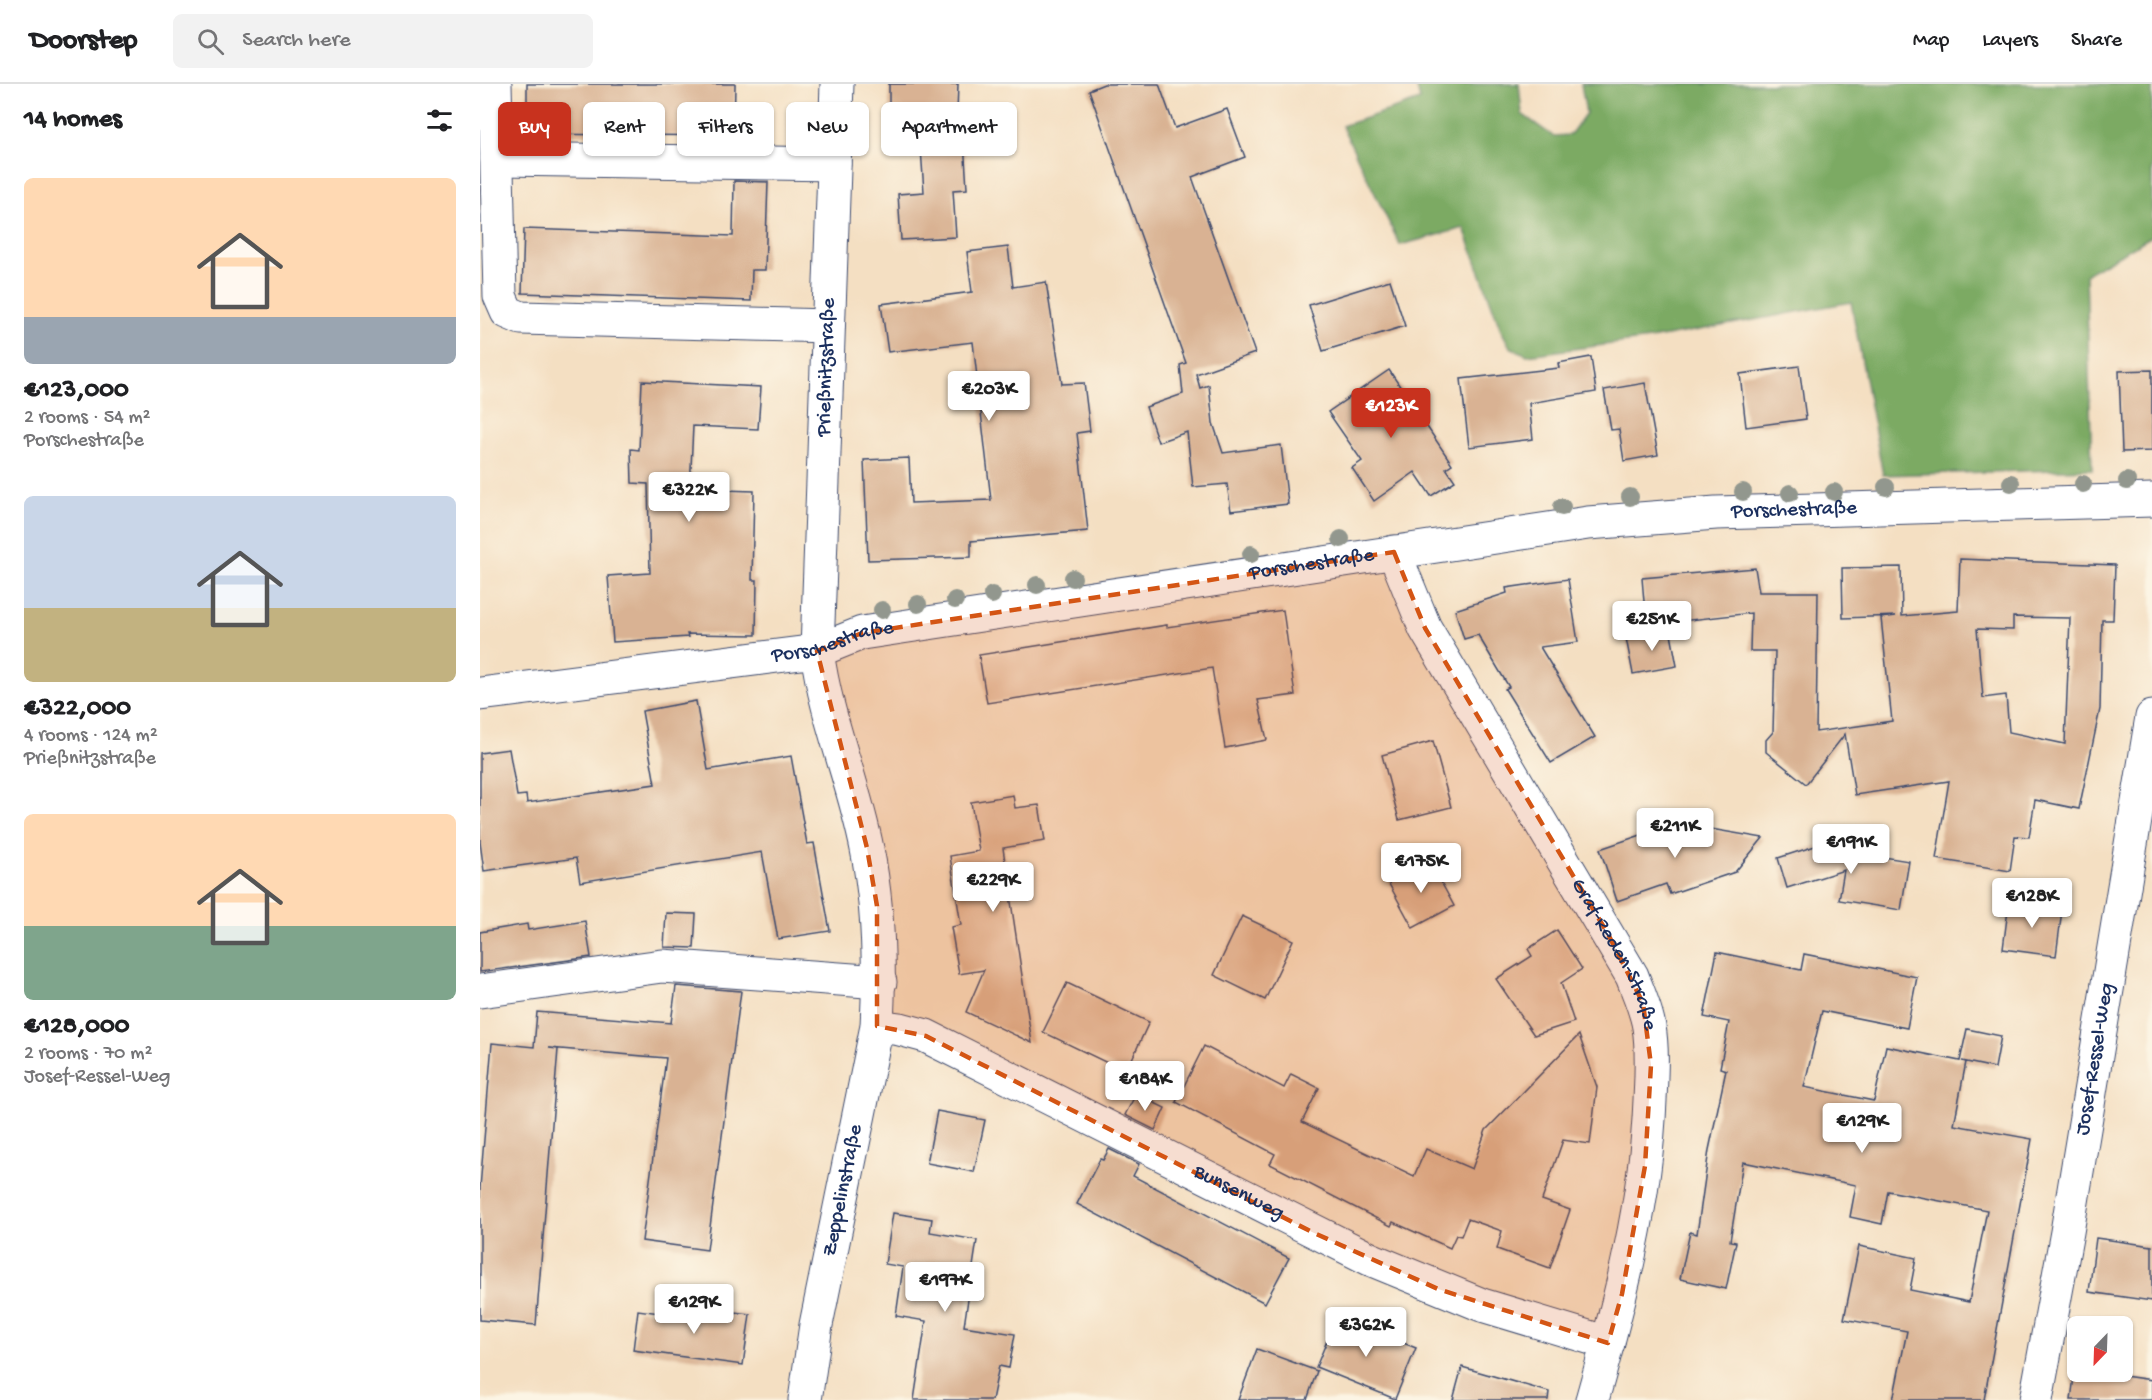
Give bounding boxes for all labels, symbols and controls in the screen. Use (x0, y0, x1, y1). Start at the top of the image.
search box (173, 14, 593, 68)
text: Doorstep (30, 25, 137, 58)
icon: search (194, 25, 227, 58)
text: Search here (242, 28, 351, 54)
text: Map (1913, 29, 1949, 54)
text: Layers (1982, 29, 2038, 54)
text: Share (2071, 29, 2122, 54)
chip: Buy (498, 102, 571, 156)
chip: Rent (583, 102, 665, 156)
chip: Filters (677, 102, 774, 156)
chip: New (786, 102, 869, 156)
chip: Apartment (881, 102, 1017, 156)
icon: filters (423, 104, 456, 137)
text: 14 homes (24, 105, 122, 136)
icon: home (186, 217, 294, 325)
street label: Prießnitzstraße (812, 296, 842, 438)
pin: €203K (947, 371, 1031, 422)
text: €123,000 (24, 376, 129, 407)
text: €203K (962, 379, 1016, 402)
pin: €123K (1349, 388, 1433, 439)
text: €123K (1365, 396, 1417, 419)
text: 2 rooms · 54 m² (24, 407, 151, 430)
text: Porschestraße (24, 430, 144, 453)
pin: €322K (647, 472, 731, 523)
text: €322K (663, 480, 715, 503)
street label: Porschestraße (1730, 496, 1859, 525)
icon: home (186, 535, 294, 643)
street label: Porschestraße (1247, 543, 1377, 587)
pin: €251K (1610, 601, 1694, 652)
text: €251K (1626, 609, 1678, 632)
street label: Porschestraße (769, 616, 896, 669)
text: €322,000 (24, 694, 131, 725)
text: 4 rooms · 124 m² (24, 725, 158, 748)
text: Prießnitzstraße (24, 748, 156, 771)
pin: €211K (1633, 808, 1717, 859)
text: €211K (1651, 816, 1699, 839)
pin: €191K (1809, 824, 1893, 875)
text: €191K (1826, 832, 1876, 855)
pin: €175K (1379, 843, 1463, 894)
text: €175K (1395, 851, 1447, 874)
icon: home (186, 853, 294, 961)
pin: €229K (951, 862, 1035, 913)
text: €229K (967, 870, 1019, 893)
street label: Graf-Reden-Straße (1565, 874, 1662, 1034)
pin: €128K (1990, 878, 2074, 929)
text: €128K (2006, 886, 2058, 909)
street label: Josef-Ressel-Weg (2071, 981, 2120, 1137)
text: €128,000 (24, 1012, 129, 1043)
text: 2 rooms · 70 m² (24, 1043, 152, 1066)
pin: €184K (1103, 1061, 1187, 1112)
text: Josef-Ressel-Weg (24, 1066, 170, 1089)
text: €184K (1119, 1069, 1171, 1092)
pin: €129K (1820, 1103, 1904, 1154)
text: €129K (1837, 1111, 1887, 1134)
street label: Zeppelinstraße (818, 1121, 869, 1259)
street label: Bunsenweg (1188, 1159, 1288, 1226)
pin: €197K (903, 1262, 987, 1313)
text: €197K (919, 1270, 971, 1293)
pin: €129K (652, 1284, 736, 1335)
text: €129K (669, 1292, 719, 1315)
pin: €362K (1324, 1307, 1408, 1358)
text: €362K (1339, 1315, 1393, 1338)
north arrow (2067, 1316, 2133, 1382)
map controls (2067, 1316, 2133, 1382)

